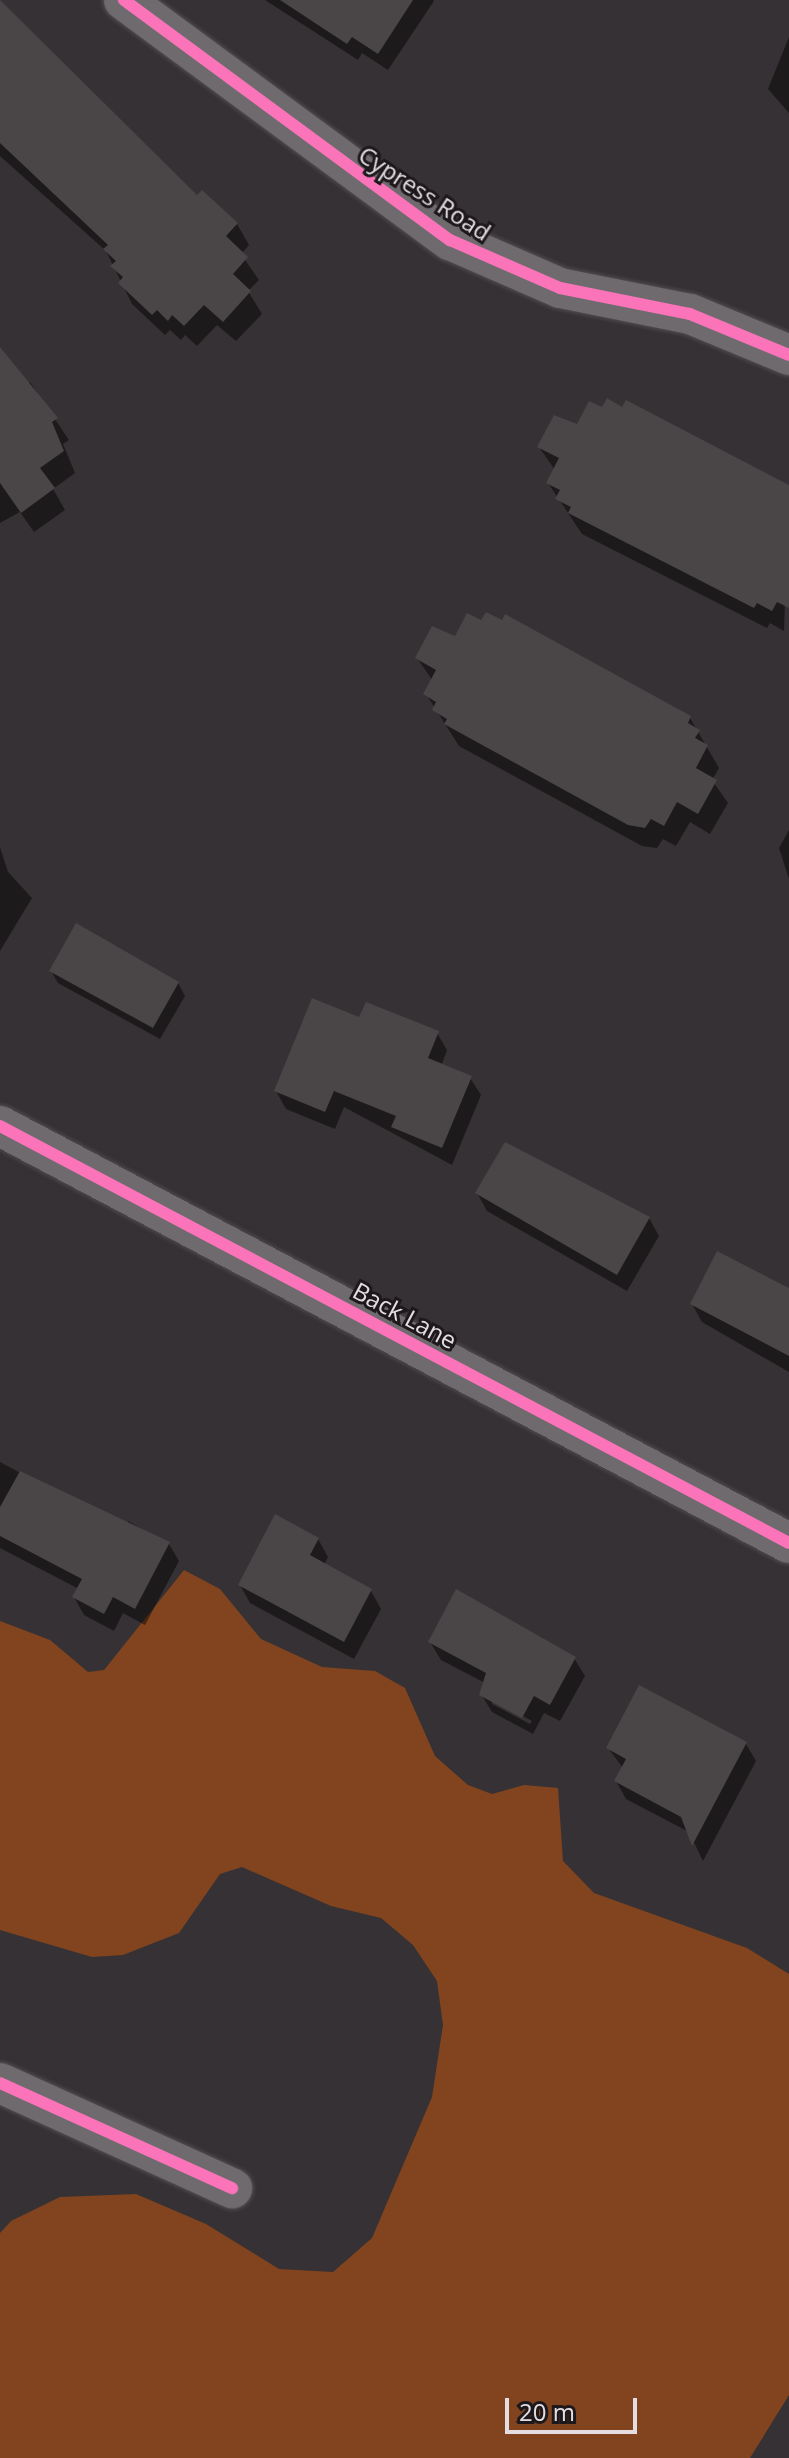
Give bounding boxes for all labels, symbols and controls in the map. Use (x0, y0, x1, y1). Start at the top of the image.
street label: Cypress Road (354, 140, 496, 246)
street label: Back Lane (348, 1276, 462, 1354)
scale bar (509, 2382, 641, 2432)
text: 20 m (519, 2395, 575, 2428)

